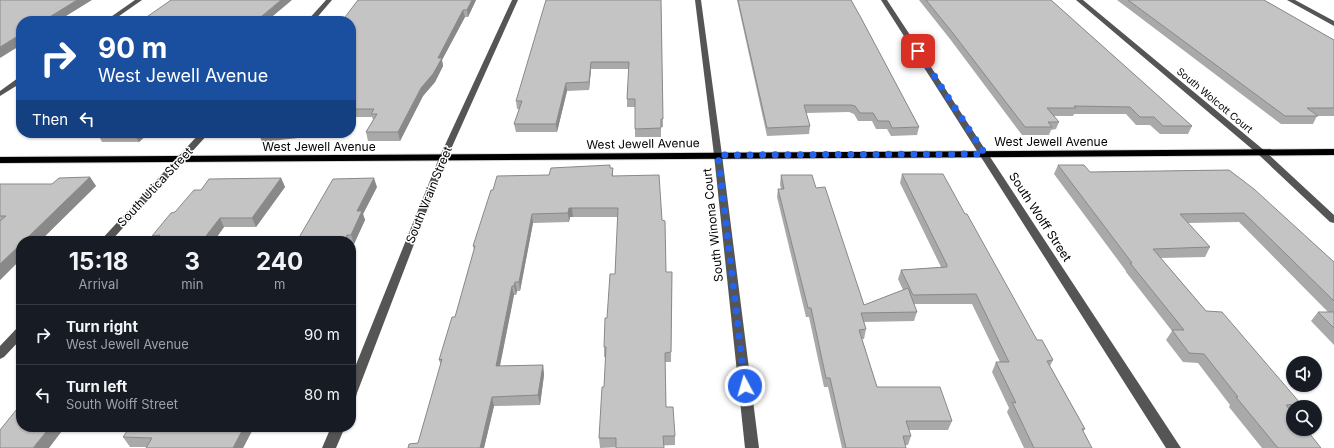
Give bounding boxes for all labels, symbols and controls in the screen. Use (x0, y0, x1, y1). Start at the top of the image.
text: 90 m (98, 31, 167, 65)
icon: right (32, 32, 84, 84)
pin (901, 34, 935, 68)
icon: arrive (907, 40, 929, 62)
text: West Jewell Avenue (98, 65, 268, 86)
street label: South Wolcott Court (1175, 65, 1256, 136)
icon: left (76, 108, 98, 130)
text: Then (32, 110, 68, 129)
street label: West Jewell Avenue (994, 134, 1108, 149)
street label: West Jewell Avenue (586, 135, 700, 152)
street label: West Jewell Avenue (262, 139, 376, 154)
street label: South Utica Street (114, 144, 195, 229)
street label: South Vrain Street (402, 144, 455, 245)
street label: South Winona Court (699, 167, 726, 283)
street label: South Wolff Street (1006, 169, 1075, 264)
text: 15:18 (69, 247, 128, 276)
text: 3 (185, 247, 200, 276)
text: 240 (256, 247, 303, 276)
text: Arrival (79, 276, 119, 292)
text: min (181, 276, 203, 292)
text: m (274, 276, 285, 292)
text: Turn right (66, 317, 138, 336)
icon: right (32, 324, 54, 346)
text: 90 m (304, 325, 340, 344)
text: West Jewell Avenue (66, 336, 189, 352)
map controls (1286, 356, 1322, 436)
button: sound (1286, 356, 1322, 392)
position arrow (724, 365, 766, 407)
text: Turn left (66, 377, 127, 396)
icon: left (32, 384, 54, 406)
text: 80 m (304, 385, 340, 404)
text: South Wolff Street (66, 396, 178, 412)
button: search (1286, 400, 1322, 436)

